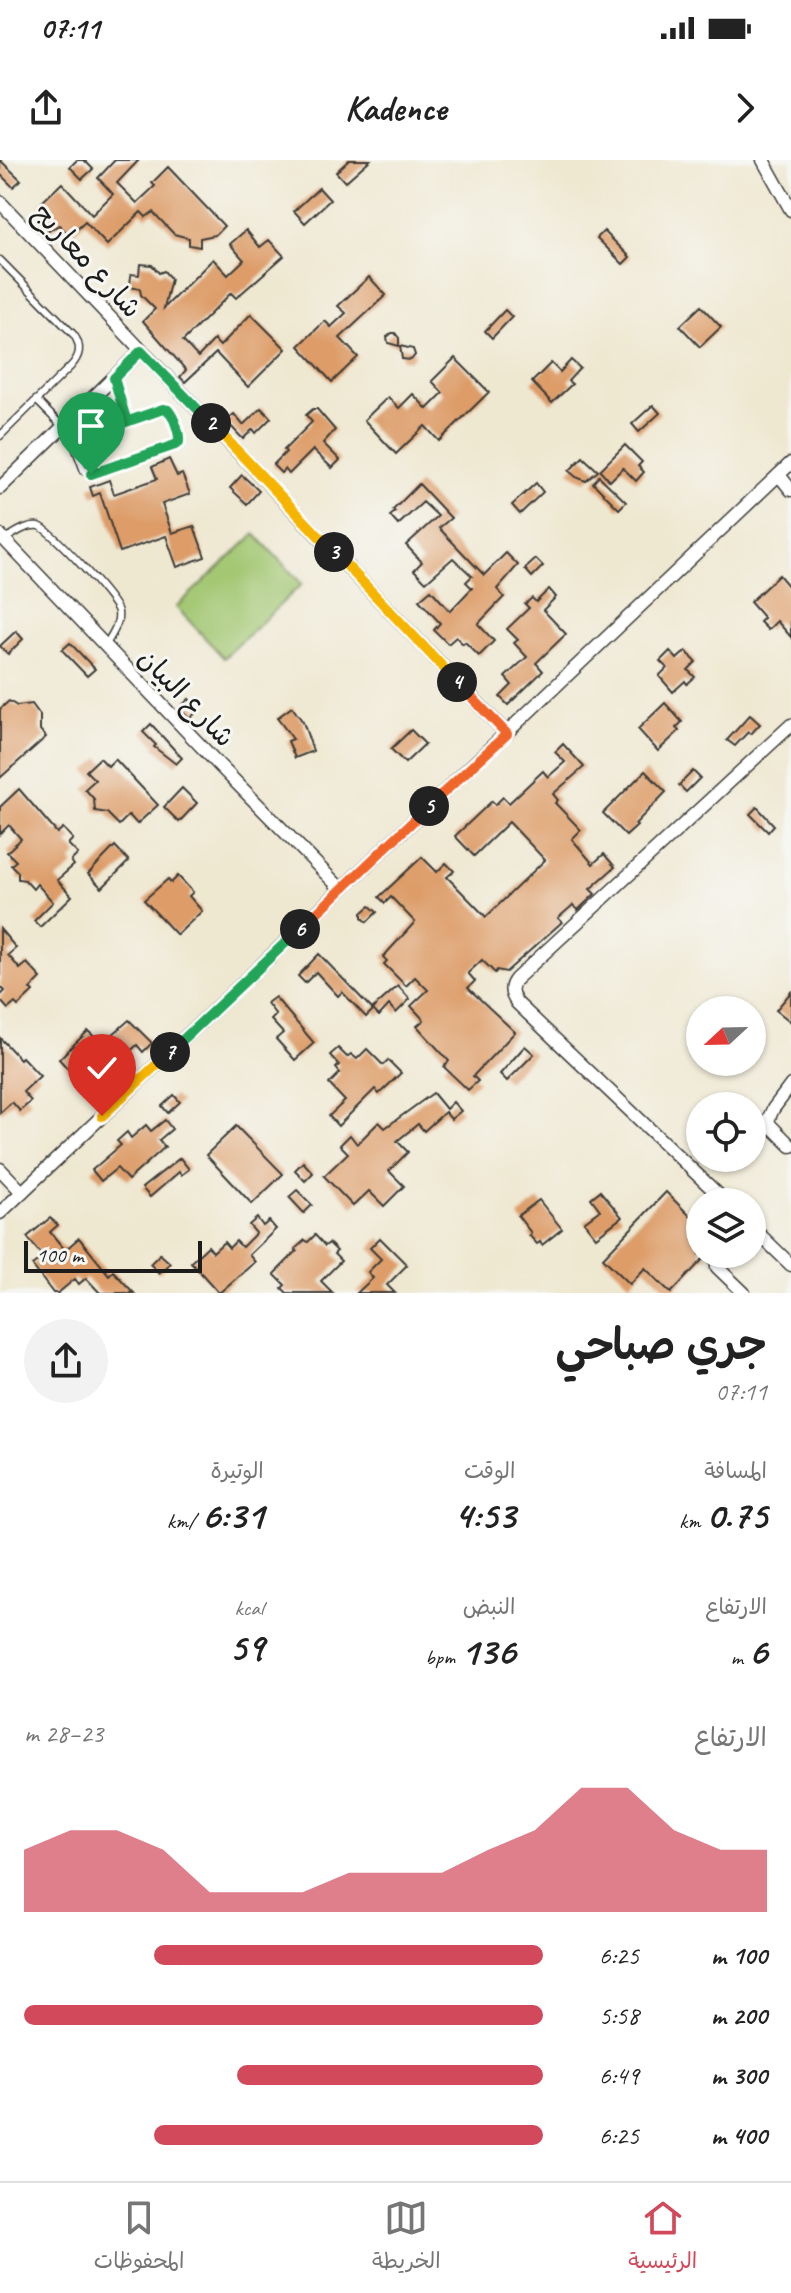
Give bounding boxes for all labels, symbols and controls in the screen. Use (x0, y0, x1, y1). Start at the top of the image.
text: 07:11 (40, 9, 100, 47)
text: Kadence (345, 85, 446, 131)
icon: share (24, 86, 68, 130)
icon: forward (723, 86, 767, 130)
street label: شارع معاريج (24, 196, 150, 326)
pin (57, 392, 125, 474)
pin: 2 (191, 403, 231, 443)
icon: arrive (69, 404, 113, 448)
text: 2 (206, 409, 216, 437)
pin: 3 (314, 532, 354, 572)
text: 3 (329, 538, 339, 566)
street label: شارع البيان (129, 640, 242, 756)
pin: 4 (437, 662, 477, 702)
text: 4 (452, 668, 462, 696)
pin: 5 (409, 786, 449, 826)
text: 5 (424, 792, 434, 820)
pin: 6 (280, 909, 320, 949)
text: 6 (295, 915, 305, 943)
north arrow (686, 996, 766, 1076)
map controls (686, 996, 766, 1268)
pin: 7 (150, 1032, 190, 1072)
pin (68, 1034, 136, 1116)
text: 7 (165, 1038, 175, 1066)
icon: check (80, 1046, 124, 1090)
button: locate (686, 1092, 766, 1172)
button: layers (686, 1188, 766, 1268)
scale bar (24, 1237, 202, 1273)
text: 100 m (36, 1241, 83, 1269)
text: جري صباحي (555, 1317, 767, 1372)
button: share (24, 1319, 108, 1403)
text: 07:11 (715, 1375, 767, 1408)
text: الوتيرة (211, 1457, 264, 1485)
text: الوقت (464, 1457, 515, 1485)
text: المسافة (704, 1457, 767, 1485)
text: 6:31 (201, 1490, 264, 1540)
text: 4:53 (454, 1490, 515, 1540)
text: 0.75 (706, 1490, 767, 1540)
text: /km (167, 1507, 201, 1535)
text: km (679, 1507, 706, 1535)
text: النبض (463, 1593, 515, 1621)
text: الارتفاع (705, 1593, 767, 1621)
text: kcal (235, 1594, 264, 1622)
text: 59 (229, 1622, 264, 1672)
text: 136 (461, 1626, 515, 1676)
text: 6 (748, 1626, 767, 1676)
text: bpm (425, 1643, 461, 1671)
text: m (731, 1643, 748, 1671)
text: 23–28 m (24, 1717, 103, 1750)
text: الارتفاع (694, 1721, 767, 1754)
text: 6:25 (599, 1939, 639, 1972)
text: 100 m (711, 1939, 767, 1972)
text: 5:58 (599, 1999, 639, 2032)
text: 200 m (711, 1999, 767, 2032)
text: 6:49 (599, 2059, 639, 2092)
text: 300 m (711, 2059, 767, 2092)
text: 6:25 (599, 2119, 639, 2152)
text: 400 m (711, 2119, 767, 2152)
tab: المحفوظات (94, 2196, 184, 2280)
tab: الخريطة (372, 2196, 441, 2280)
tab: الرئيسية (628, 2196, 697, 2280)

